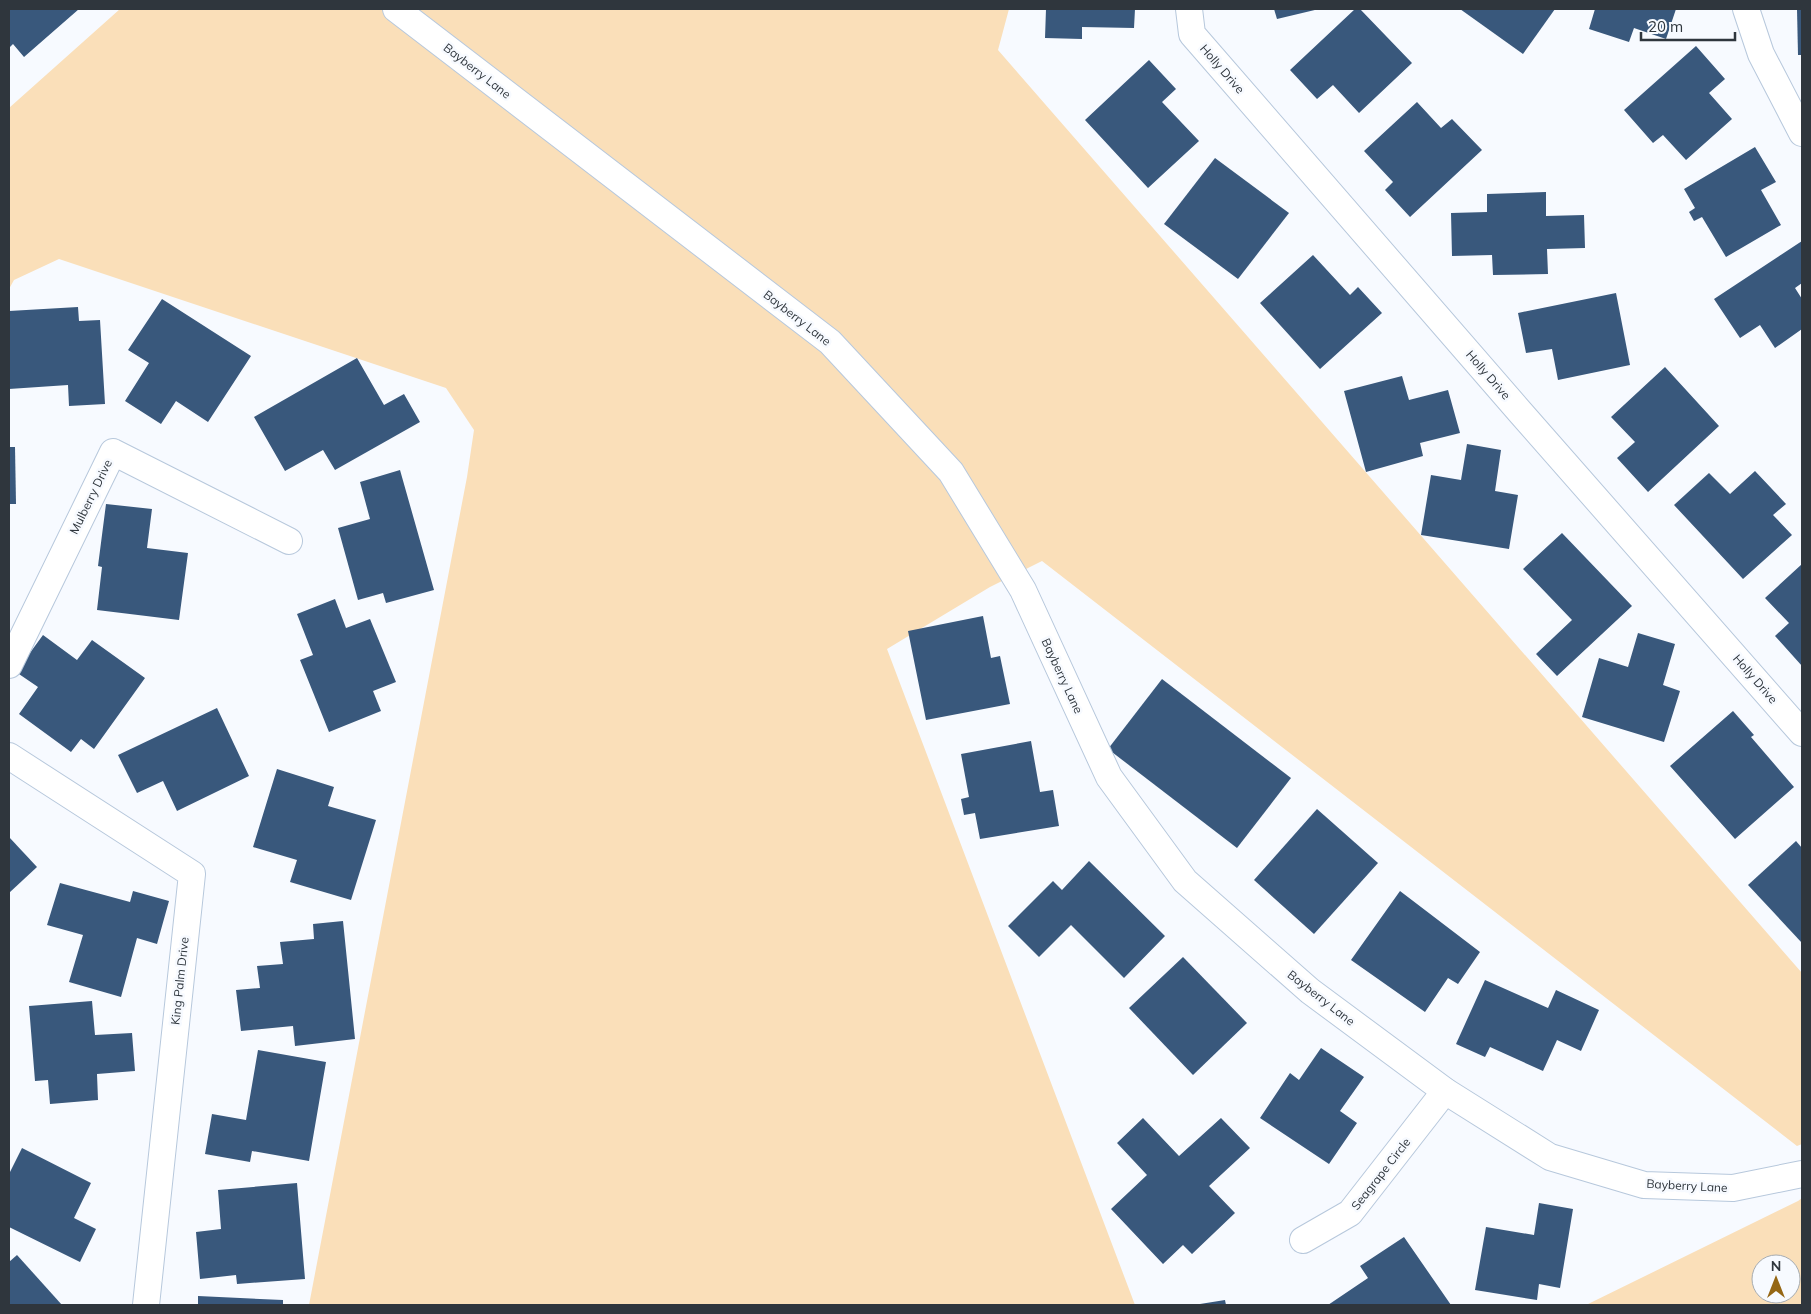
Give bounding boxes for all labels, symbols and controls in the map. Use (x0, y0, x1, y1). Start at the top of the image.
scale bar (1641, 10, 1735, 42)
text: 20 m (1648, 17, 1683, 36)
street label: Bayberry Lane (441, 40, 514, 102)
street label: Holly Drive (1197, 41, 1248, 96)
street label: Bayberry Lane (761, 287, 834, 349)
street label: Holly Drive (1463, 347, 1514, 402)
street label: Mulberry Drive (66, 457, 115, 537)
street label: Bayberry Lane (1038, 636, 1086, 716)
street label: Holly Drive (1730, 651, 1781, 706)
street label: King Palm Drive (167, 936, 192, 1026)
street label: Bayberry Lane (1285, 967, 1358, 1029)
street label: Seagrape Circle (1348, 1135, 1413, 1213)
street label: Bayberry Lane (1646, 1176, 1728, 1195)
north arrow (1751, 1254, 1801, 1304)
text: N (1771, 1257, 1781, 1275)

